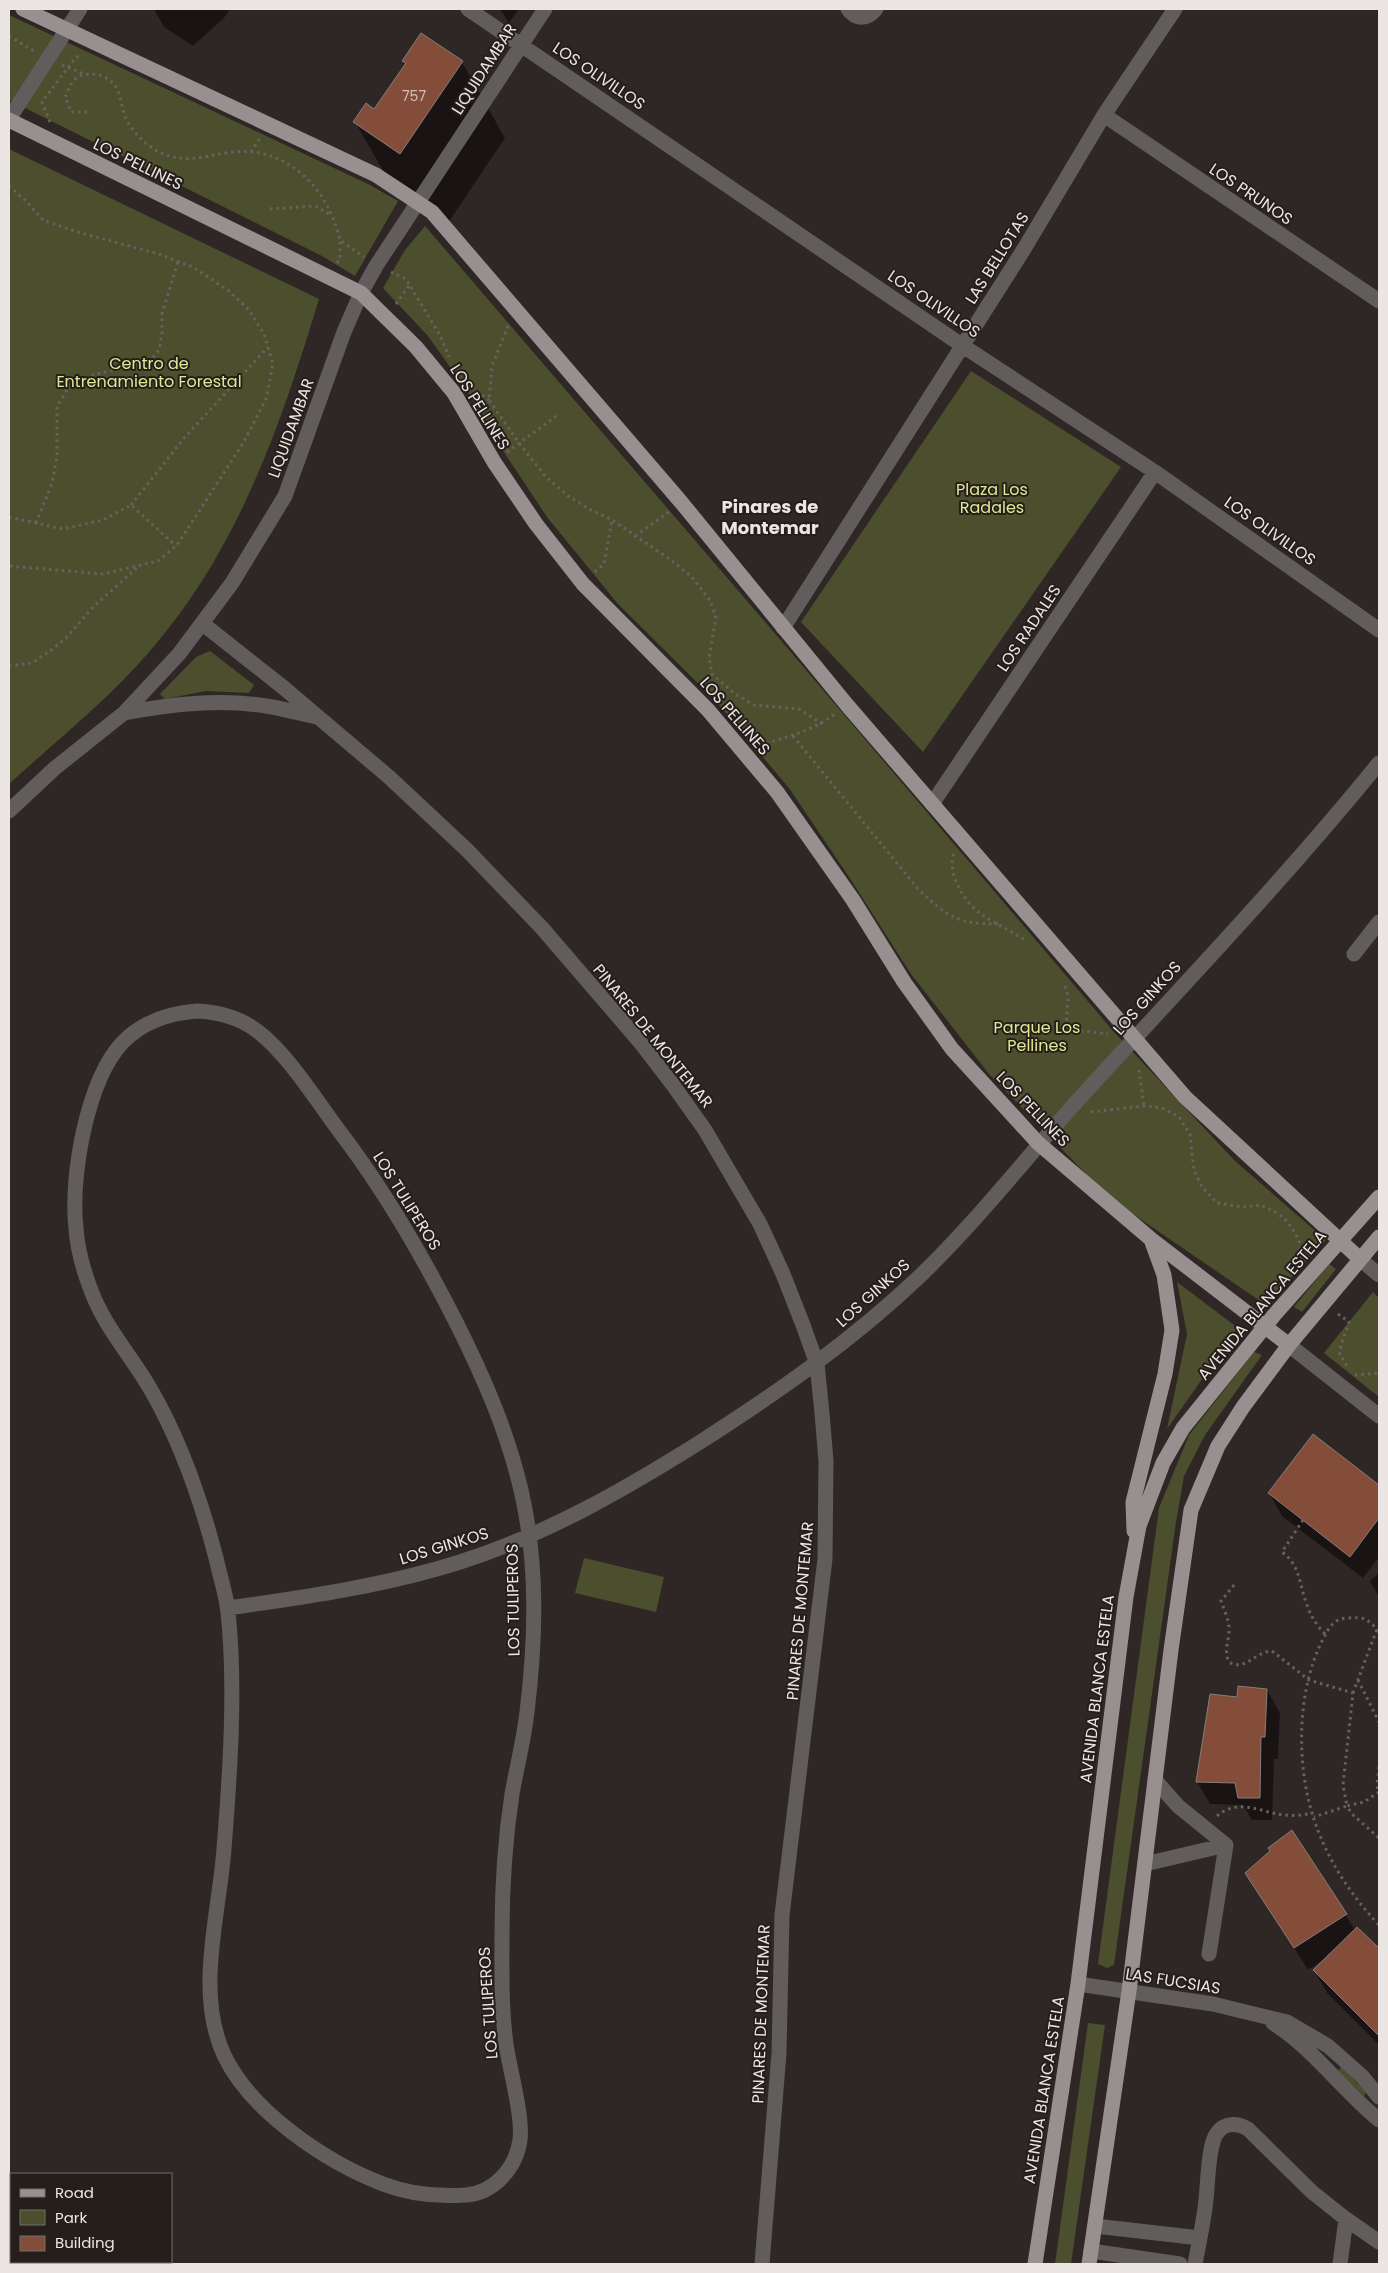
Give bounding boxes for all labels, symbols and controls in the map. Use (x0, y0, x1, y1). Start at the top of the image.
street label: LIQUIDAMBAR (446, 19, 522, 119)
street label: LOS OLIVILLOS (548, 37, 650, 115)
house number: 757 (402, 86, 426, 106)
street label: LOS PELLINES (89, 132, 187, 196)
street label: LOS PRUNOS (1205, 158, 1297, 230)
street label: LAS BELLOTAS (960, 208, 1034, 308)
street label: LOS OLIVILLOS (883, 265, 985, 343)
park label: Centro de Entrenamiento Forestal (56, 352, 242, 393)
street label: LOS PELLINES (444, 360, 516, 454)
street label: LIQUIDAMBAR (262, 375, 320, 481)
park label: Plaza Los Radales (956, 478, 1028, 519)
street label: LOS OLIVILLOS (1220, 491, 1320, 571)
district label: Pinares de Montemar (721, 494, 819, 540)
street label: LOS RADALES (991, 580, 1067, 676)
street label: LOS PELLINES (694, 672, 776, 760)
street label: LOS GINKOS (1108, 956, 1186, 1040)
street label: PINARES DE MONTEMAR (588, 959, 718, 1113)
park label: Parque Los Pellines (994, 1016, 1080, 1057)
street label: LOS PELLINES (991, 1066, 1075, 1152)
street label: LOS TULIPEROS (367, 1147, 447, 1255)
street label: AVENIDA BLANCA ESTELA (1192, 1225, 1332, 1385)
street label: LOS GINKOS (831, 1254, 915, 1332)
street label: PINARES DE MONTEMAR (781, 1521, 819, 1701)
street label: LOS GINKOS (396, 1522, 492, 1570)
street label: LOS TULIPEROS (501, 1543, 525, 1657)
street label: AVENIDA BLANCA ESTELA (1074, 1593, 1120, 1785)
street label: PINARES DE MONTEMAR (746, 1924, 776, 2104)
street label: LOS TULIPEROS (473, 1946, 503, 2060)
street label: LAS FUCSIAS (1124, 1962, 1222, 2000)
street label: AVENIDA BLANCA ESTELA (1018, 1994, 1070, 2185)
legend (10, 2173, 172, 2263)
text: Road (55, 2182, 94, 2203)
text: Park (55, 2207, 87, 2228)
text: Building (55, 2232, 115, 2253)

